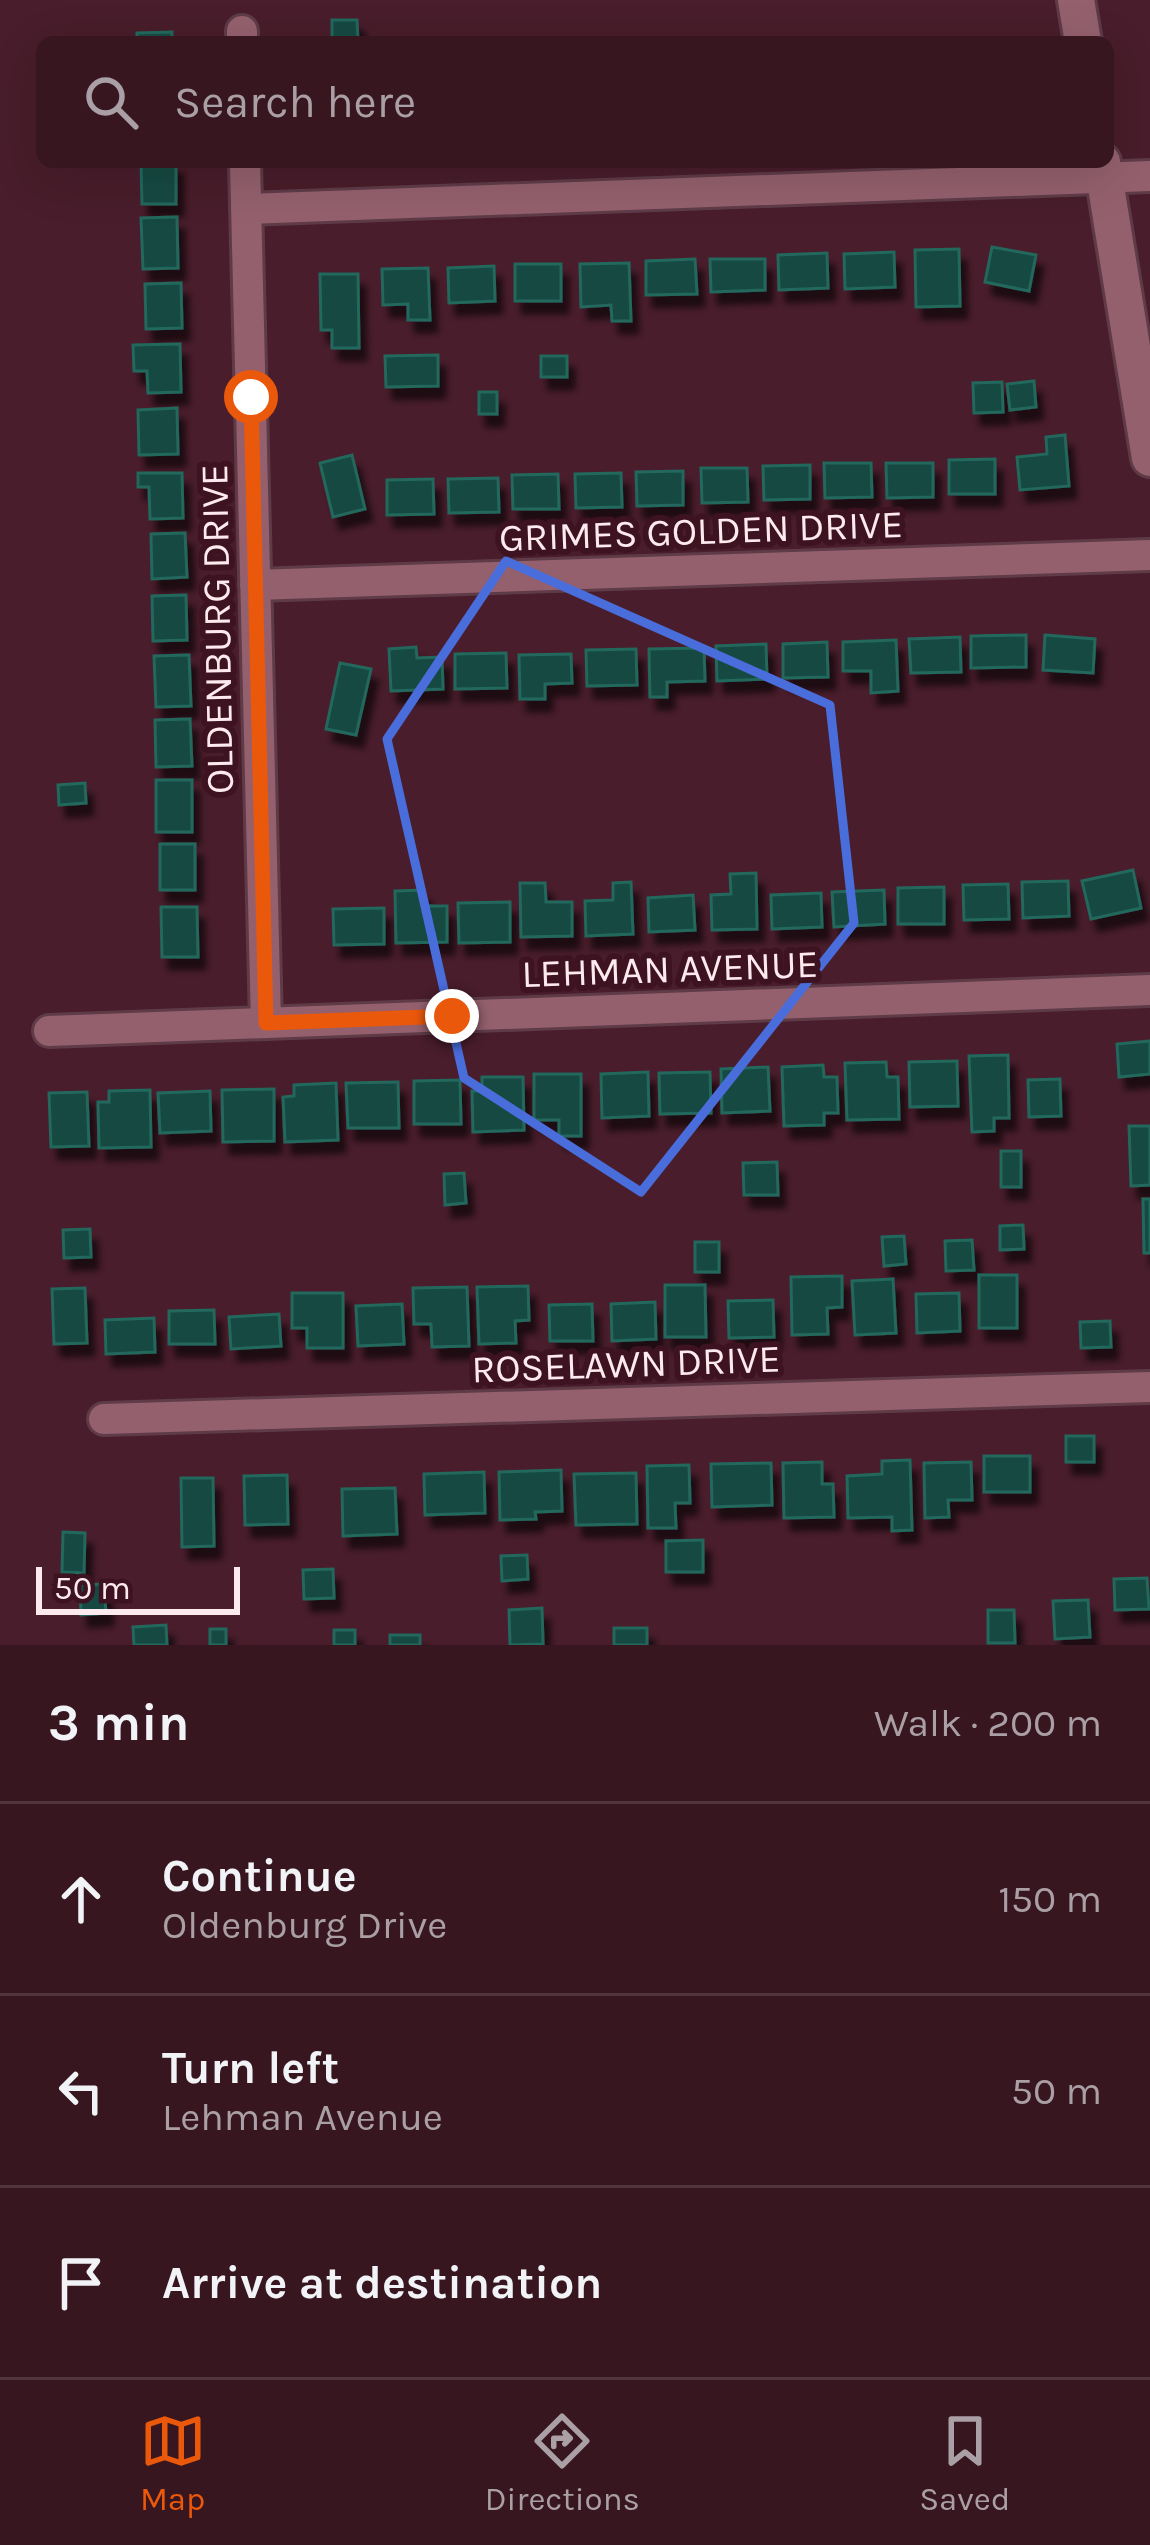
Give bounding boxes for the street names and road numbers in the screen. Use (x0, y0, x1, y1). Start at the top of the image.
street label: OLDENBURG DRIVE (191, 464, 243, 794)
street label: GRIMES GOLDEN DRIVE (498, 501, 904, 561)
street label: LEHMAN AVENUE (521, 941, 819, 997)
street label: ROSELAWN DRIVE (471, 1336, 781, 1392)

